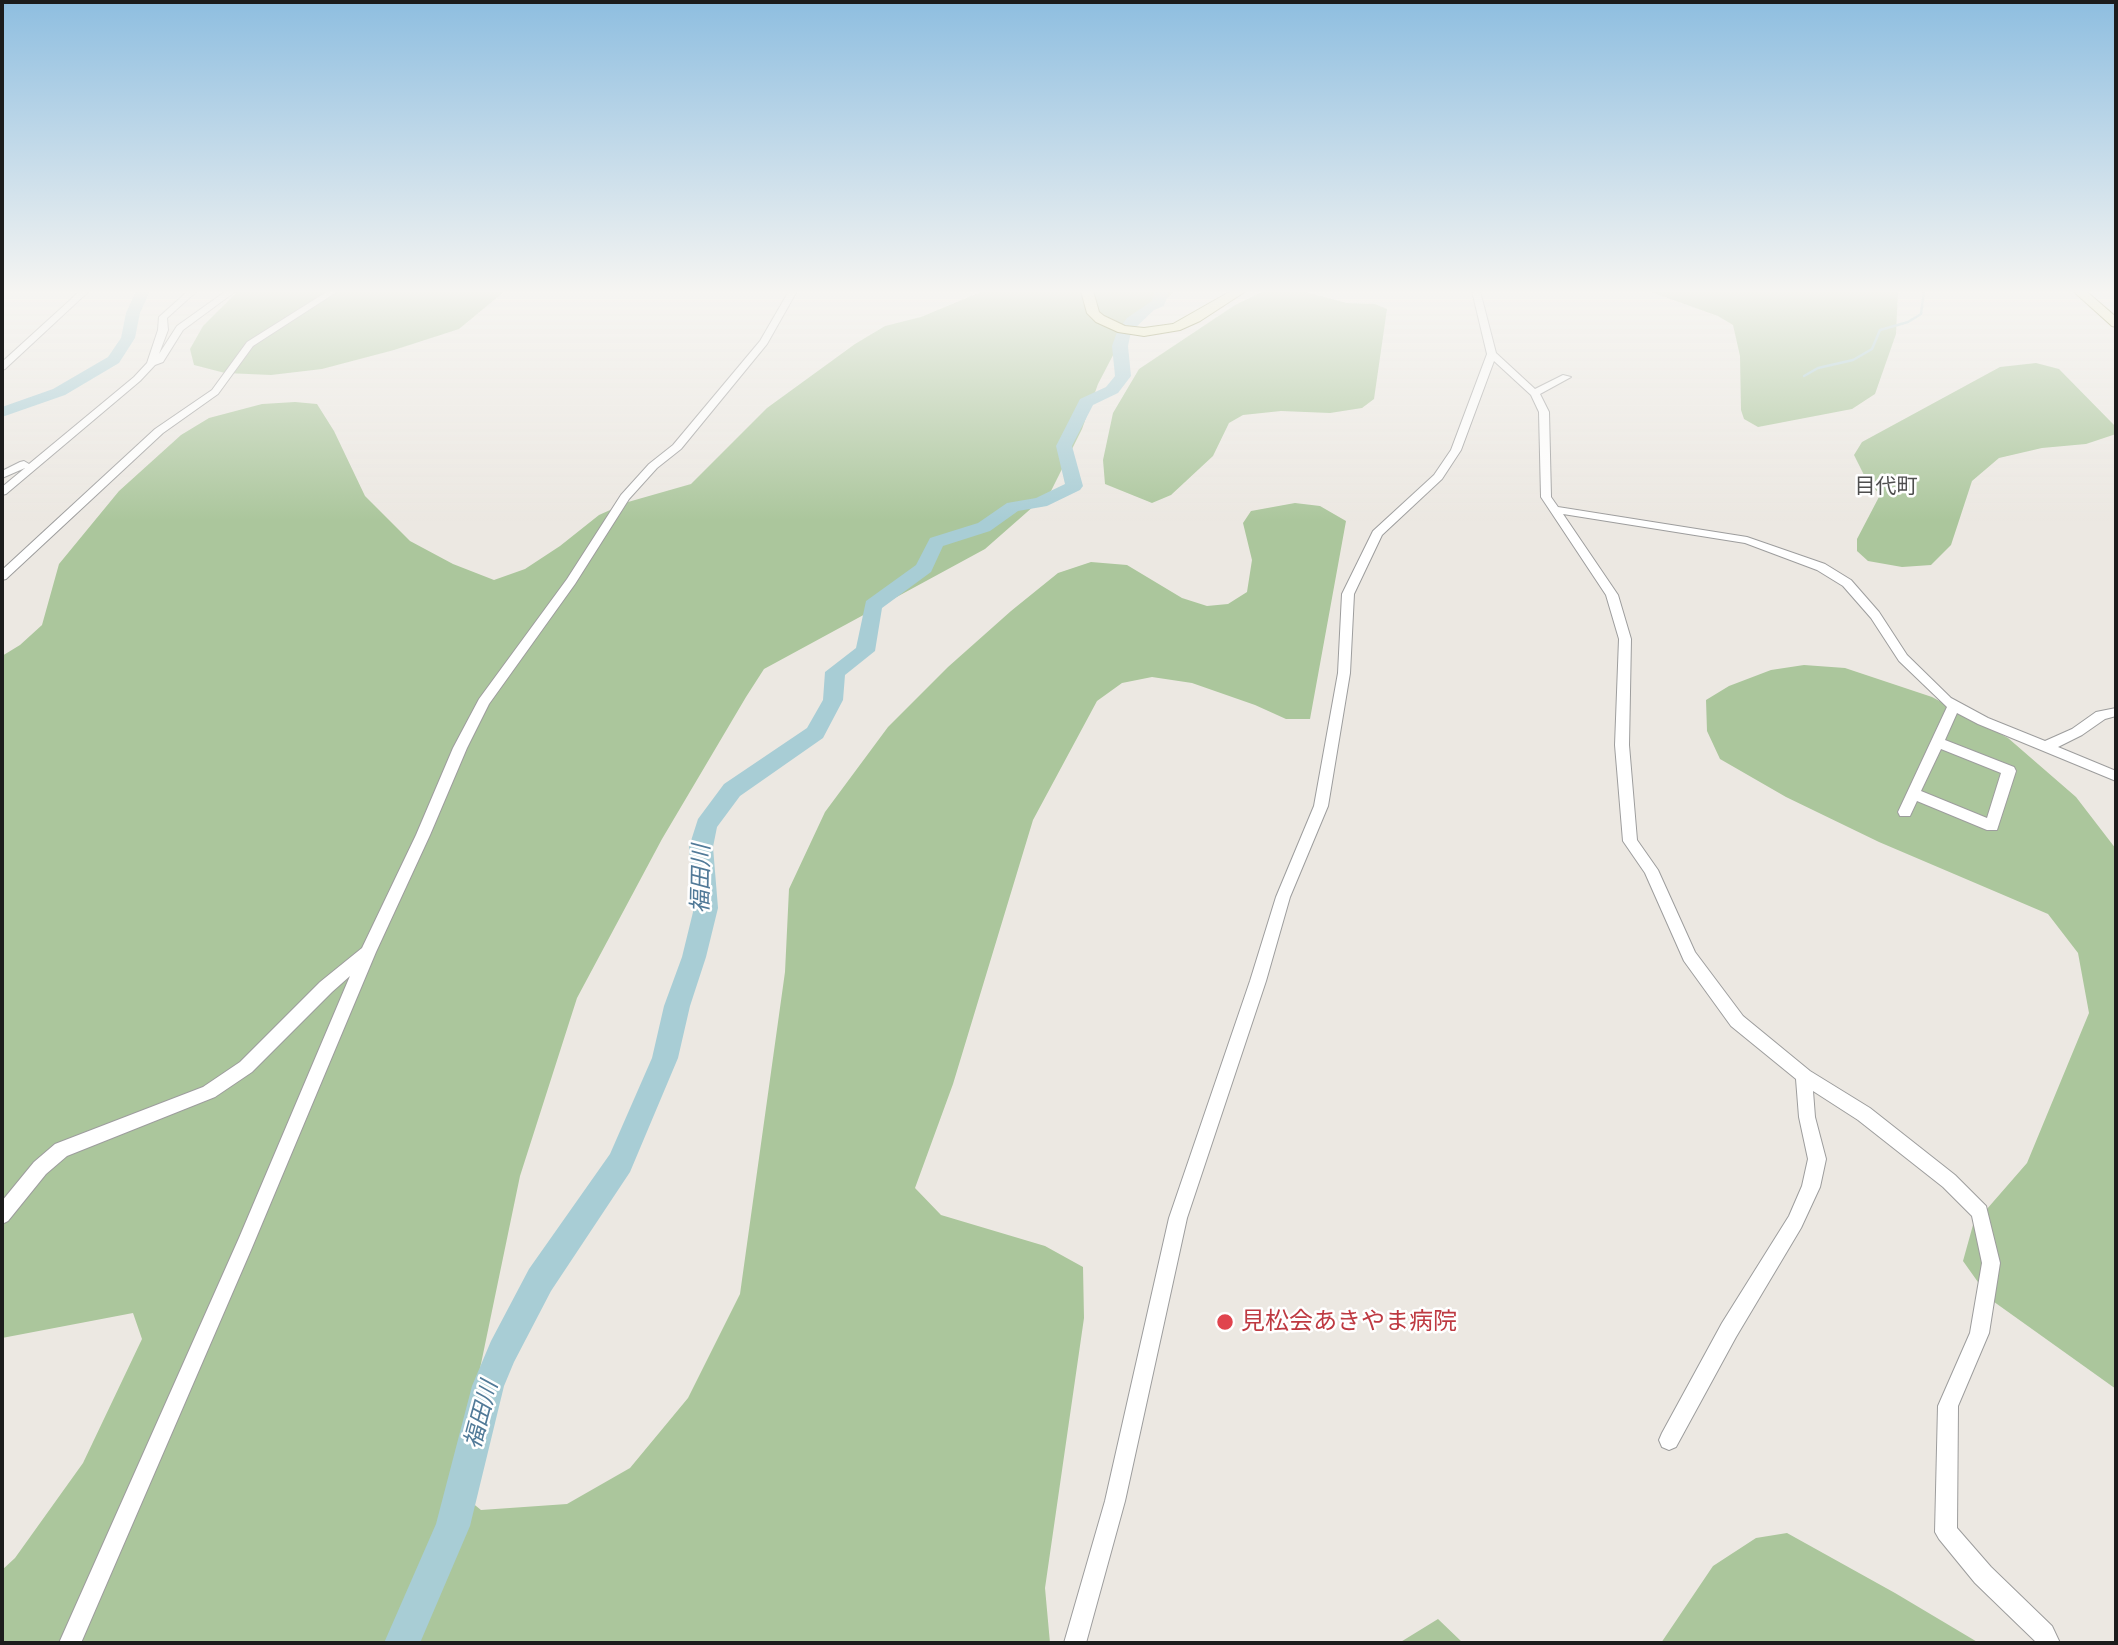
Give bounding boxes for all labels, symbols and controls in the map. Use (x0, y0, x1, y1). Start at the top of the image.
district label: 目代町 (1855, 474, 1917, 500)
water label: 福田川 (688, 844, 716, 914)
place label: 見松会あきやま病院 (1241, 1308, 1457, 1336)
marker: 見松会あきやま病院 (1215, 1312, 1235, 1332)
water label: 福田川 (460, 1378, 504, 1452)

